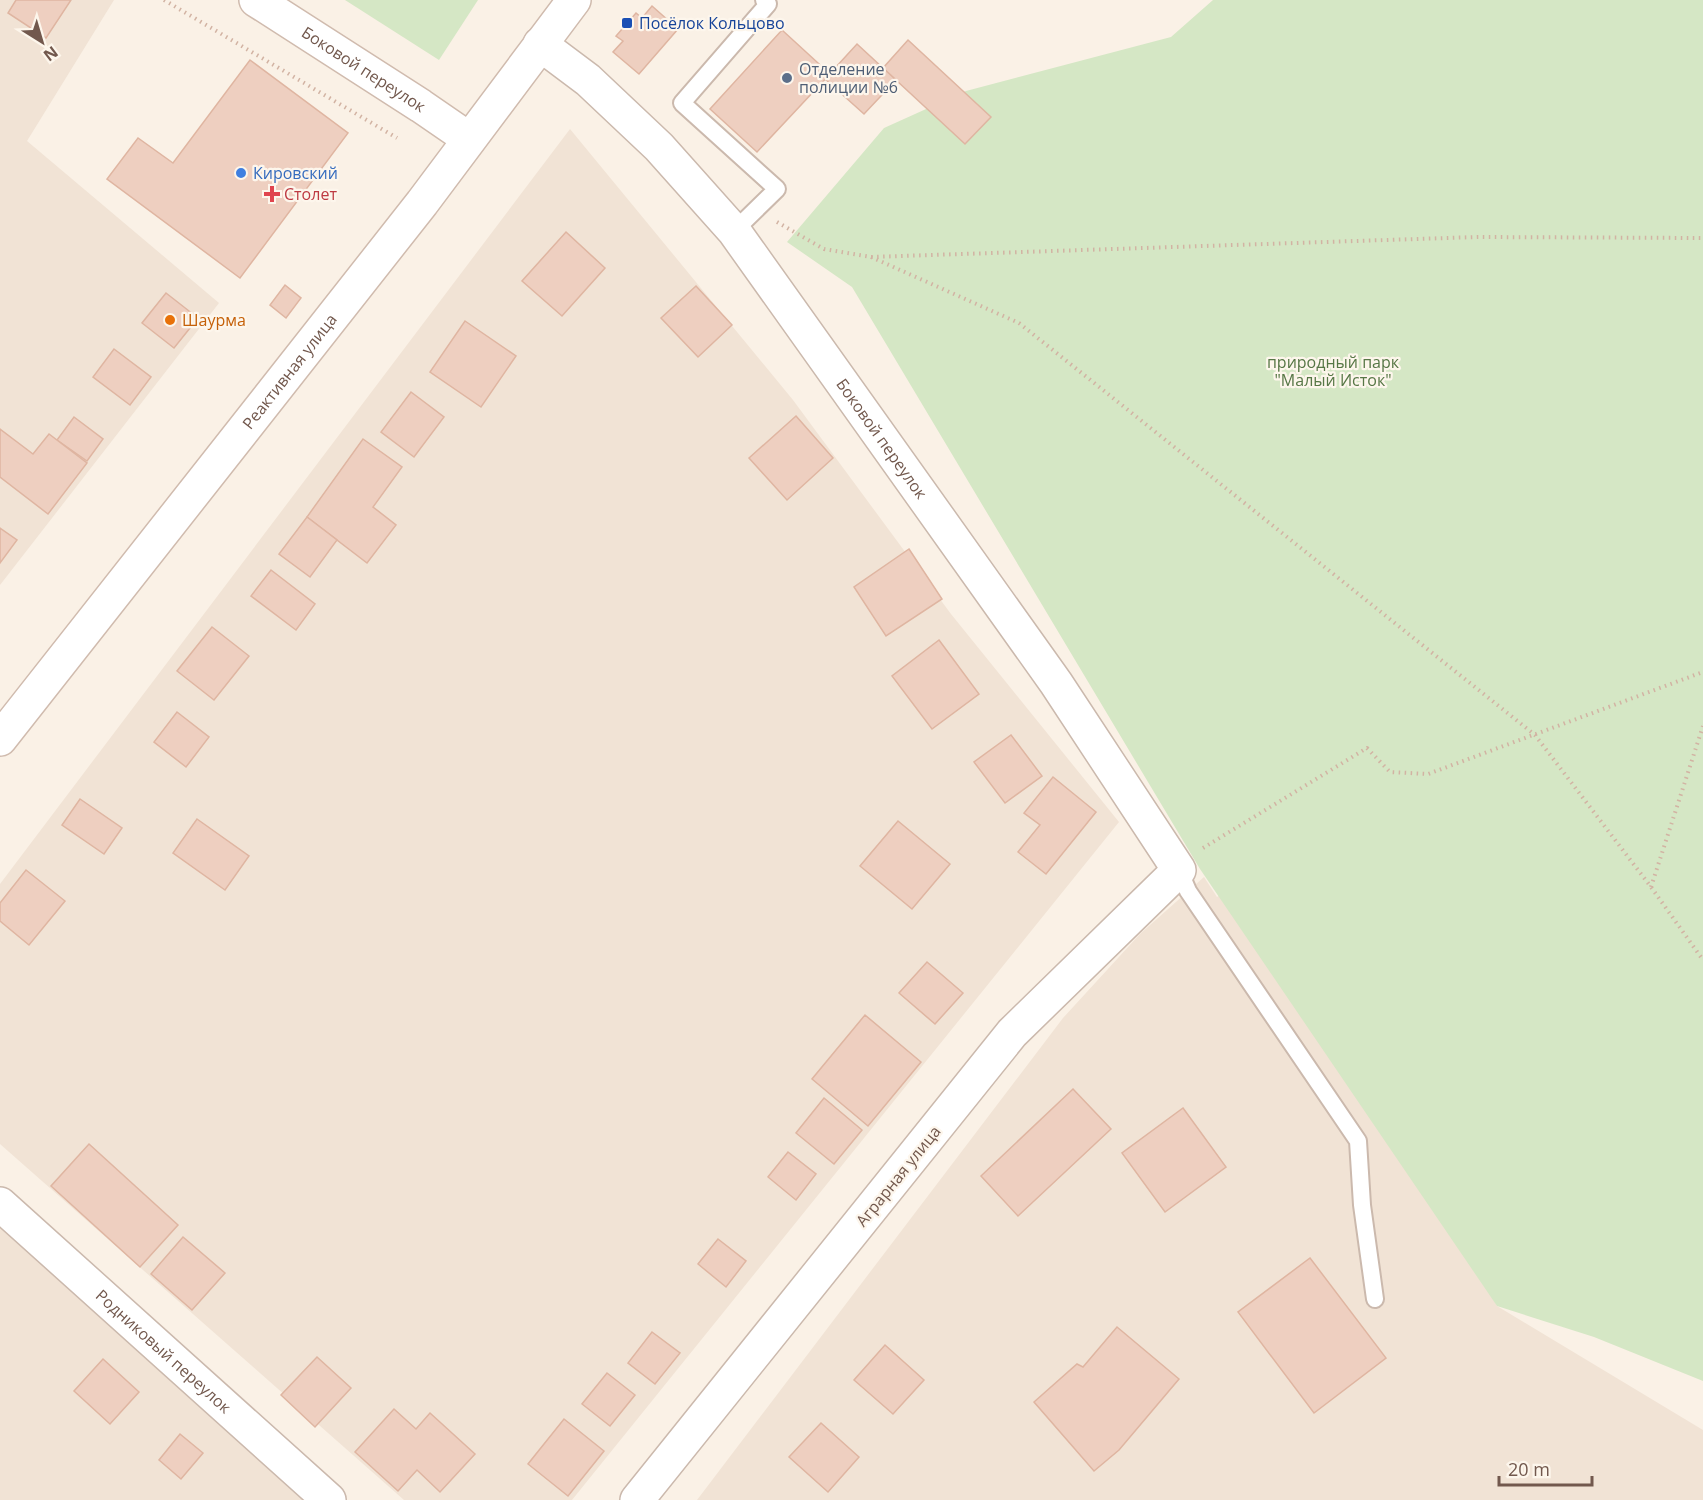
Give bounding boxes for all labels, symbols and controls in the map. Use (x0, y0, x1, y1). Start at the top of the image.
north arrow (12, 12, 72, 72)
place label: Посёлок Кольцово (639, 12, 785, 34)
marker: Посёлок Кольцово (620, 16, 634, 30)
street label: Боковой переулок (298, 21, 430, 118)
text: N (39, 41, 63, 67)
place label: Отделение полиции №6 (799, 58, 898, 98)
marker: Отделение полиции №6 (780, 71, 794, 85)
place label: Кировский (253, 162, 338, 184)
marker: Кировский (234, 166, 248, 180)
place label: Столет (284, 183, 337, 205)
marker: Столет (265, 187, 279, 201)
place label: Шаурма (182, 309, 246, 331)
street label: Реактивная улица (237, 309, 342, 433)
marker: Шаурма (163, 313, 177, 327)
park label: природный парк "Малый Исток" (1267, 351, 1400, 391)
street label: Боковой переулок (831, 374, 933, 504)
street label: Аграрная улица (851, 1121, 945, 1231)
street label: Родниковый переулок (91, 1284, 237, 1418)
scale bar (1499, 1449, 1592, 1487)
text: 20 m (1508, 1457, 1550, 1481)

